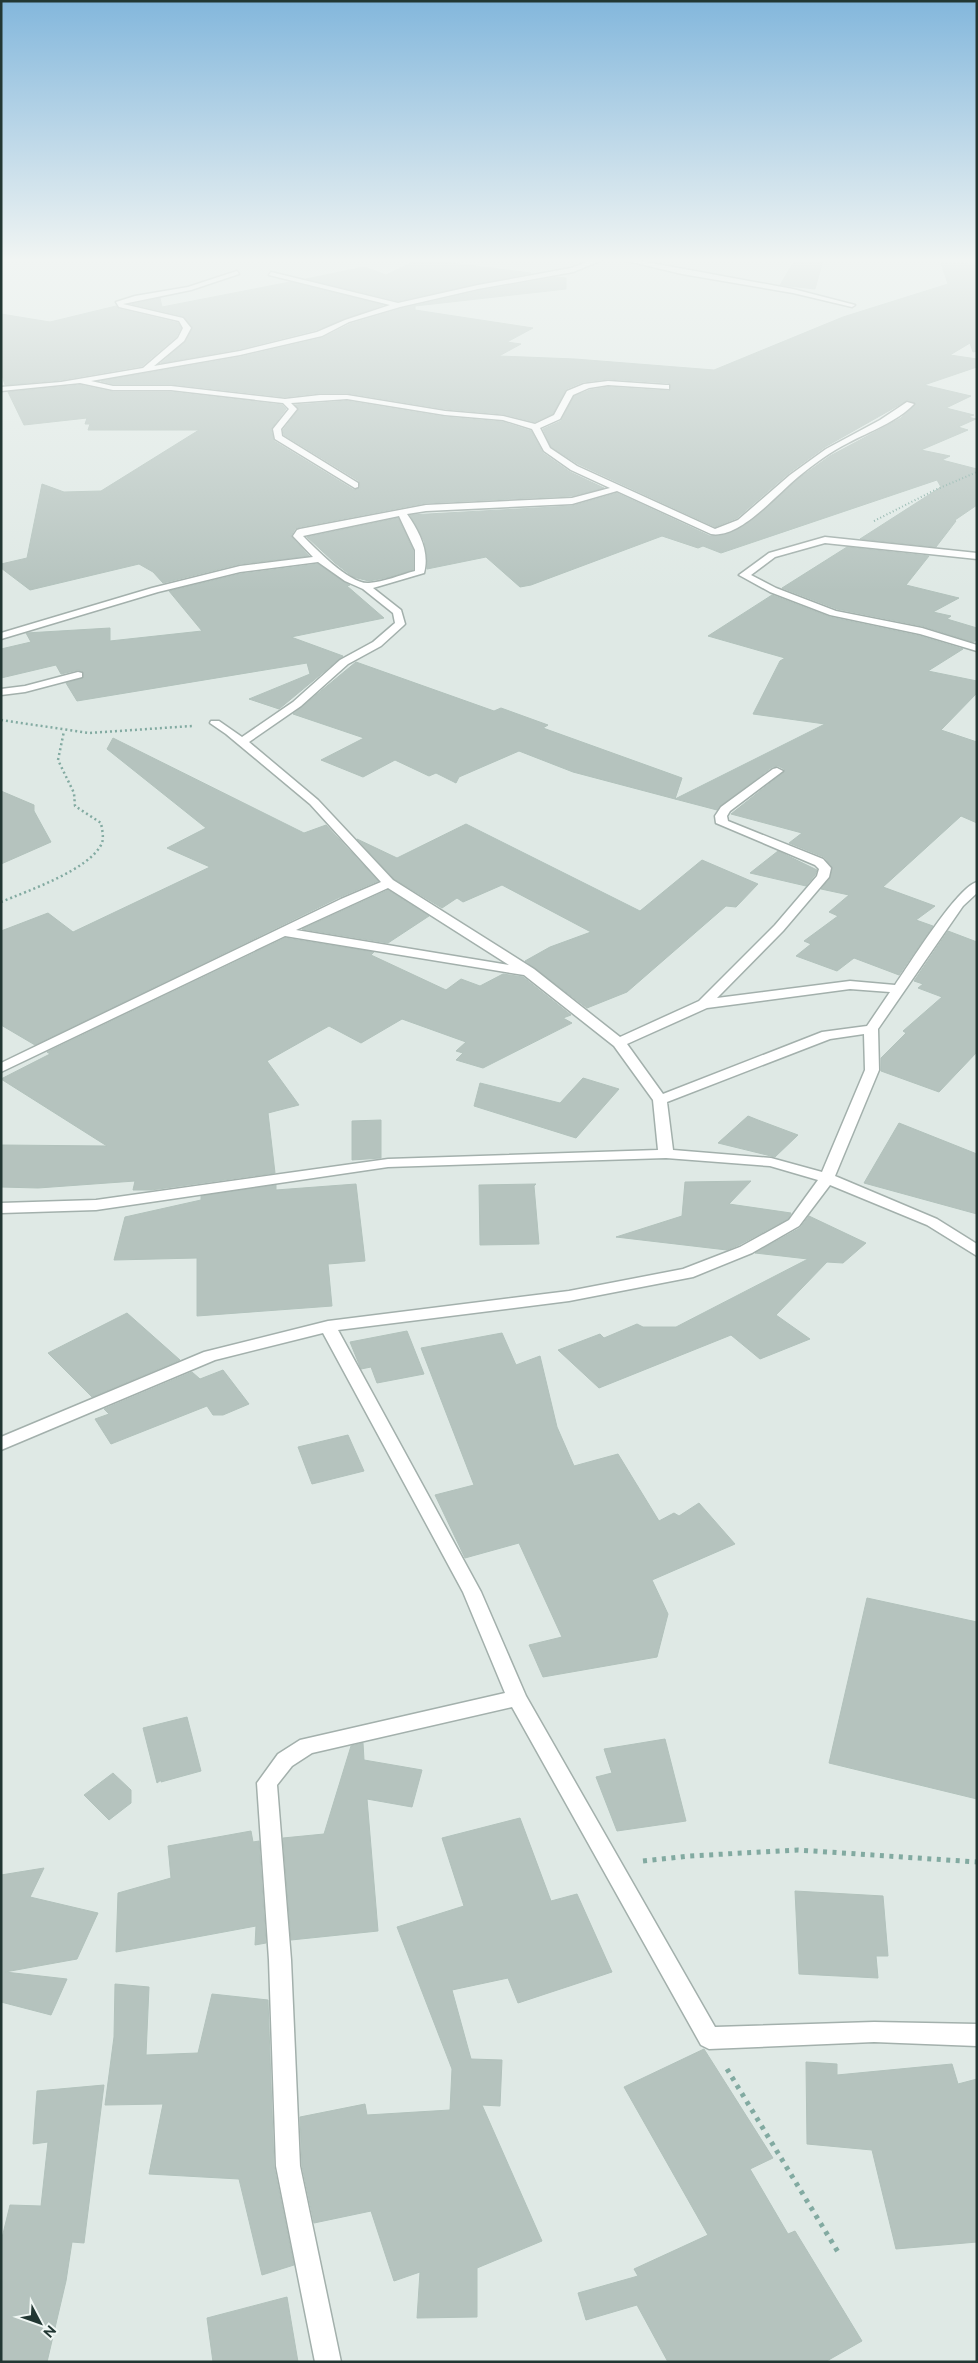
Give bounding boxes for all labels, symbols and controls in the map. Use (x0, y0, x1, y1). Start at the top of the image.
north arrow (15, 2298, 65, 2348)
text: N (40, 2322, 59, 2341)

